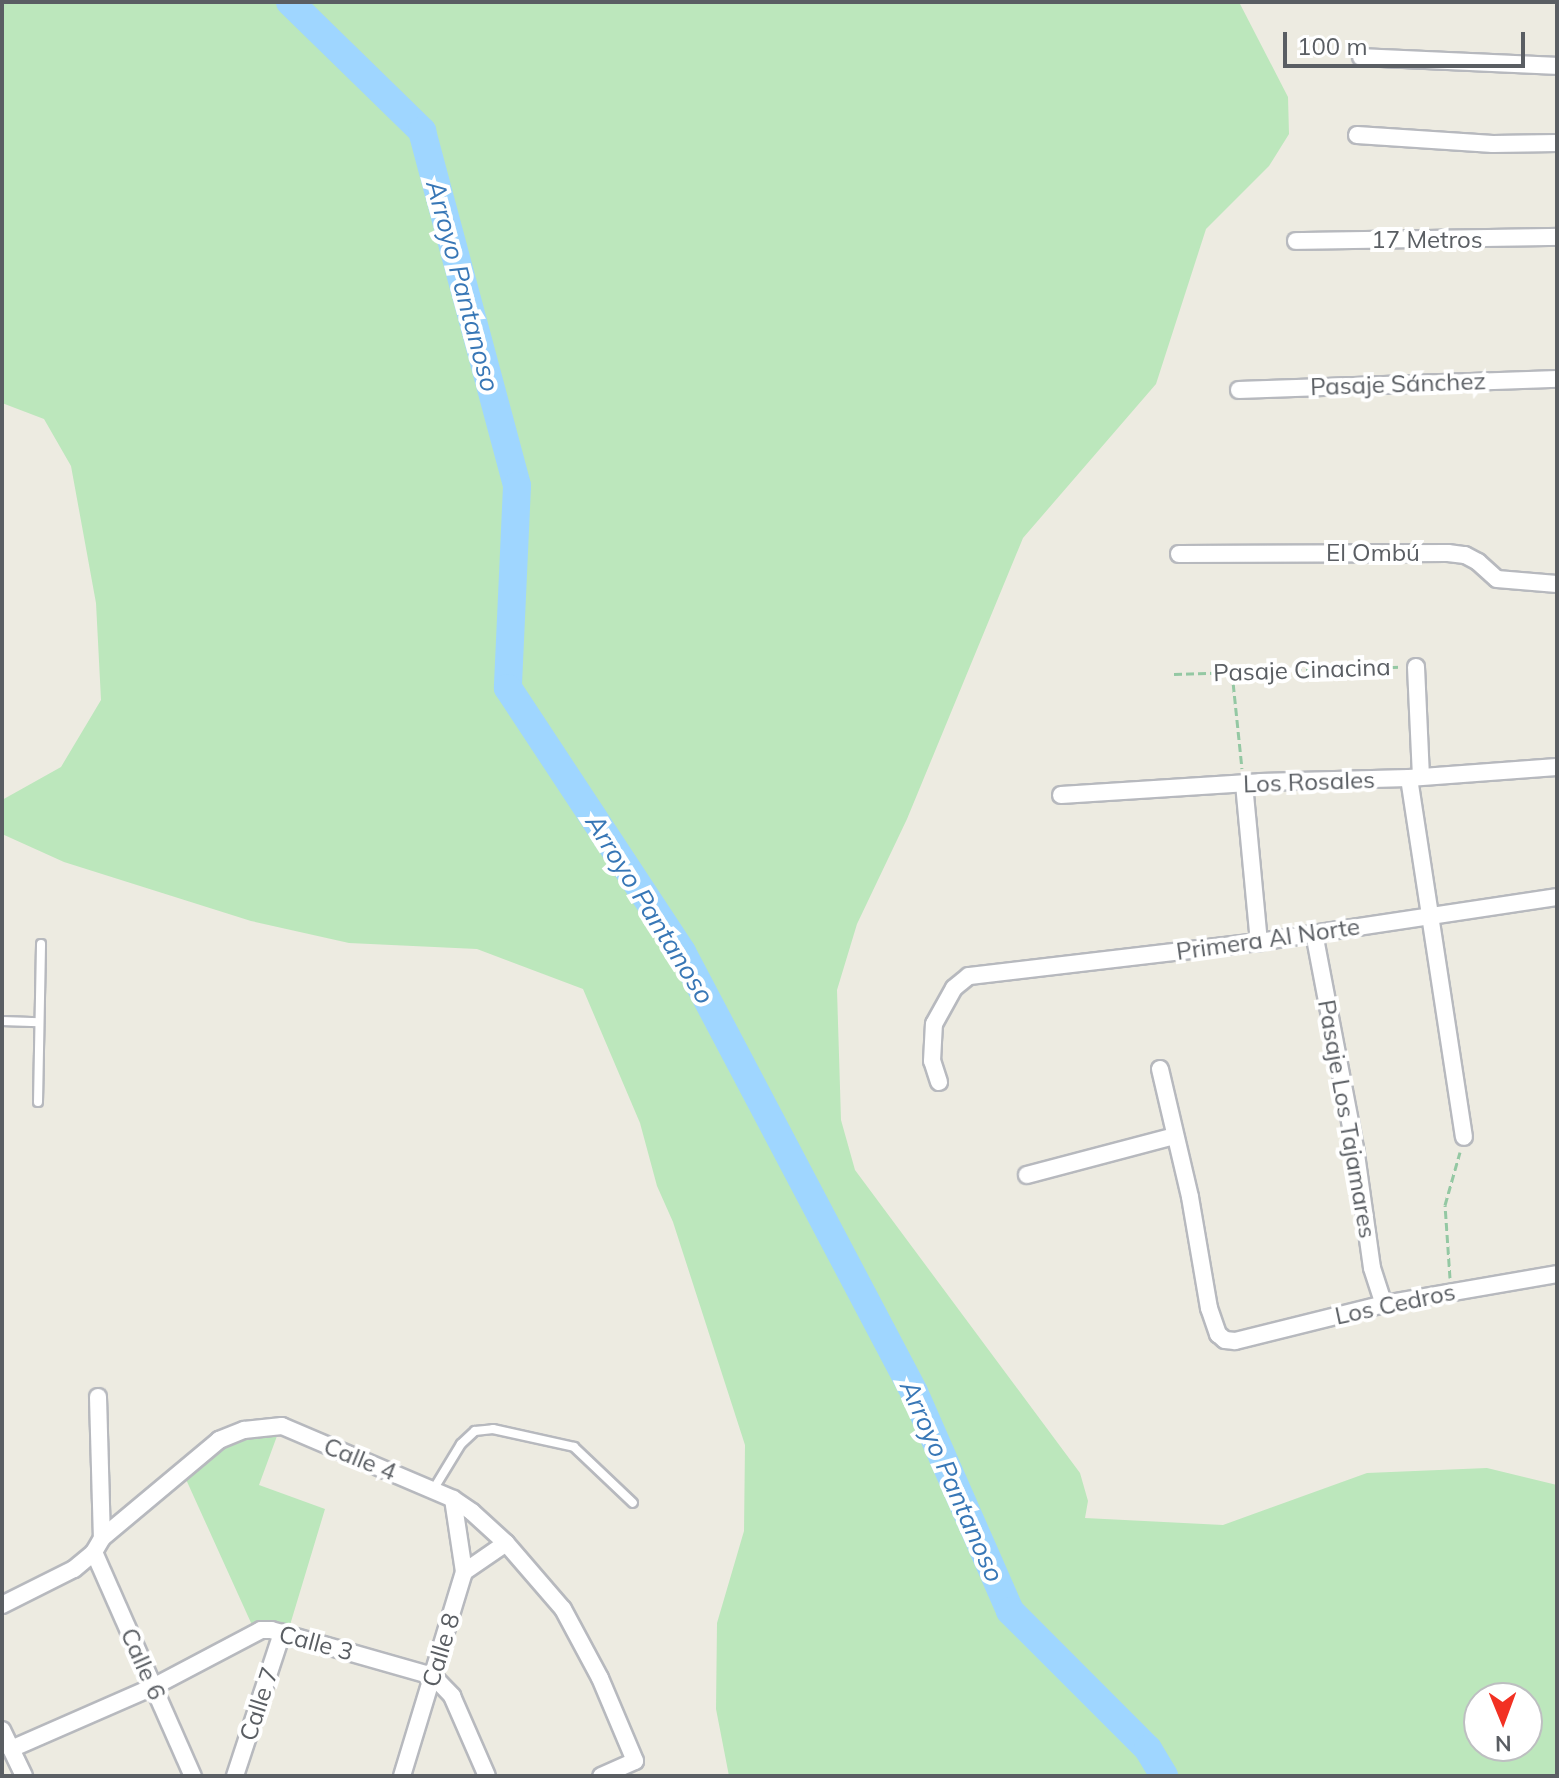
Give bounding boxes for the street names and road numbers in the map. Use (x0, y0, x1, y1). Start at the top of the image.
street label: 17 Metros (1371, 226, 1483, 254)
street label: Pasaje Sánchez (1310, 367, 1486, 401)
street label: El Ombú (1326, 539, 1420, 567)
street label: Pasaje Cinacina (1213, 653, 1391, 687)
street label: Los Rosales (1243, 765, 1375, 799)
street label: Primera Al Norte (1174, 912, 1362, 966)
street label: Pasaje Los Tajamares (1312, 997, 1382, 1241)
street label: Los Cedros (1332, 1277, 1458, 1331)
street label: Calle 4 (320, 1431, 400, 1487)
street label: Calle 8 (416, 1610, 466, 1690)
street label: Calle 3 (276, 1619, 356, 1667)
street label: Calle 6 (114, 1624, 172, 1704)
street label: Calle 7 (234, 1664, 284, 1744)

